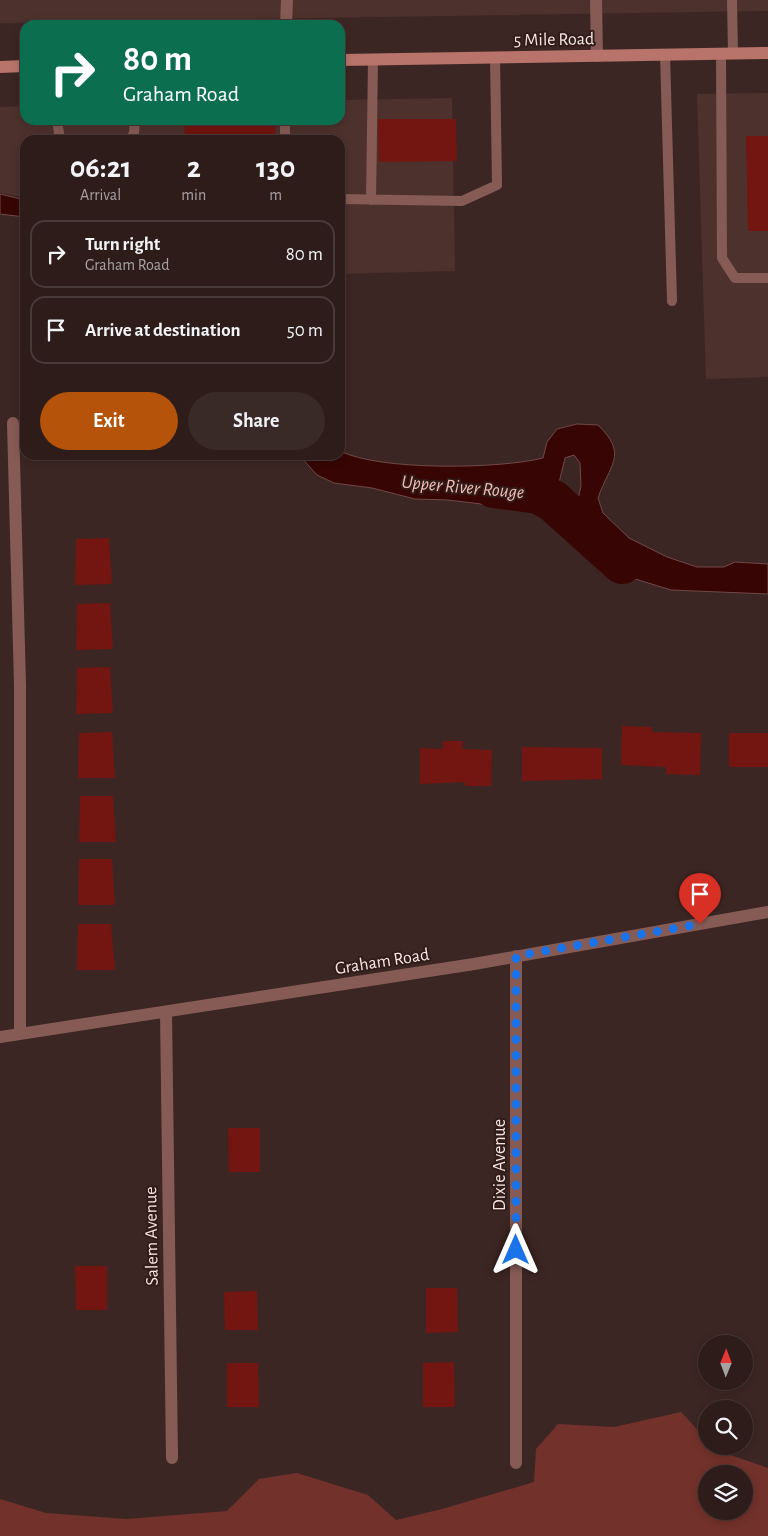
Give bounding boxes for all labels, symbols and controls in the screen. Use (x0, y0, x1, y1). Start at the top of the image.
street label: 5 Mile Road (514, 30, 594, 50)
icon: right (40, 40, 105, 105)
text: 80 m (123, 42, 192, 77)
text: Graham Road (123, 83, 239, 105)
text: 06:21 (70, 153, 132, 183)
text: 2 (187, 153, 201, 183)
text: 130 (256, 153, 295, 183)
text: Arrival (80, 187, 121, 203)
text: min (181, 187, 206, 203)
text: m (269, 187, 282, 203)
text: Turn right (85, 235, 160, 254)
icon: right (42, 240, 70, 268)
text: 80 m (286, 245, 323, 264)
text: Graham Road (85, 257, 170, 273)
icon: arrive (42, 316, 70, 344)
text: Arrive at destination (85, 321, 241, 340)
text: 50 m (287, 321, 323, 340)
button: Exit (40, 392, 178, 450)
button: Share (188, 392, 325, 450)
water label: Upper River Rouge (401, 473, 525, 502)
pin (679, 873, 721, 924)
icon: arrive (686, 880, 714, 908)
street label: Graham Road (334, 946, 431, 978)
street label: Dixie Avenue (491, 1119, 509, 1211)
street label: Salem Avenue (142, 1186, 162, 1286)
position arrow (489, 1223, 541, 1275)
north arrow (698, 1335, 752, 1390)
map controls (698, 1335, 753, 1520)
button: search (698, 1400, 753, 1455)
button: layers (698, 1465, 753, 1520)

